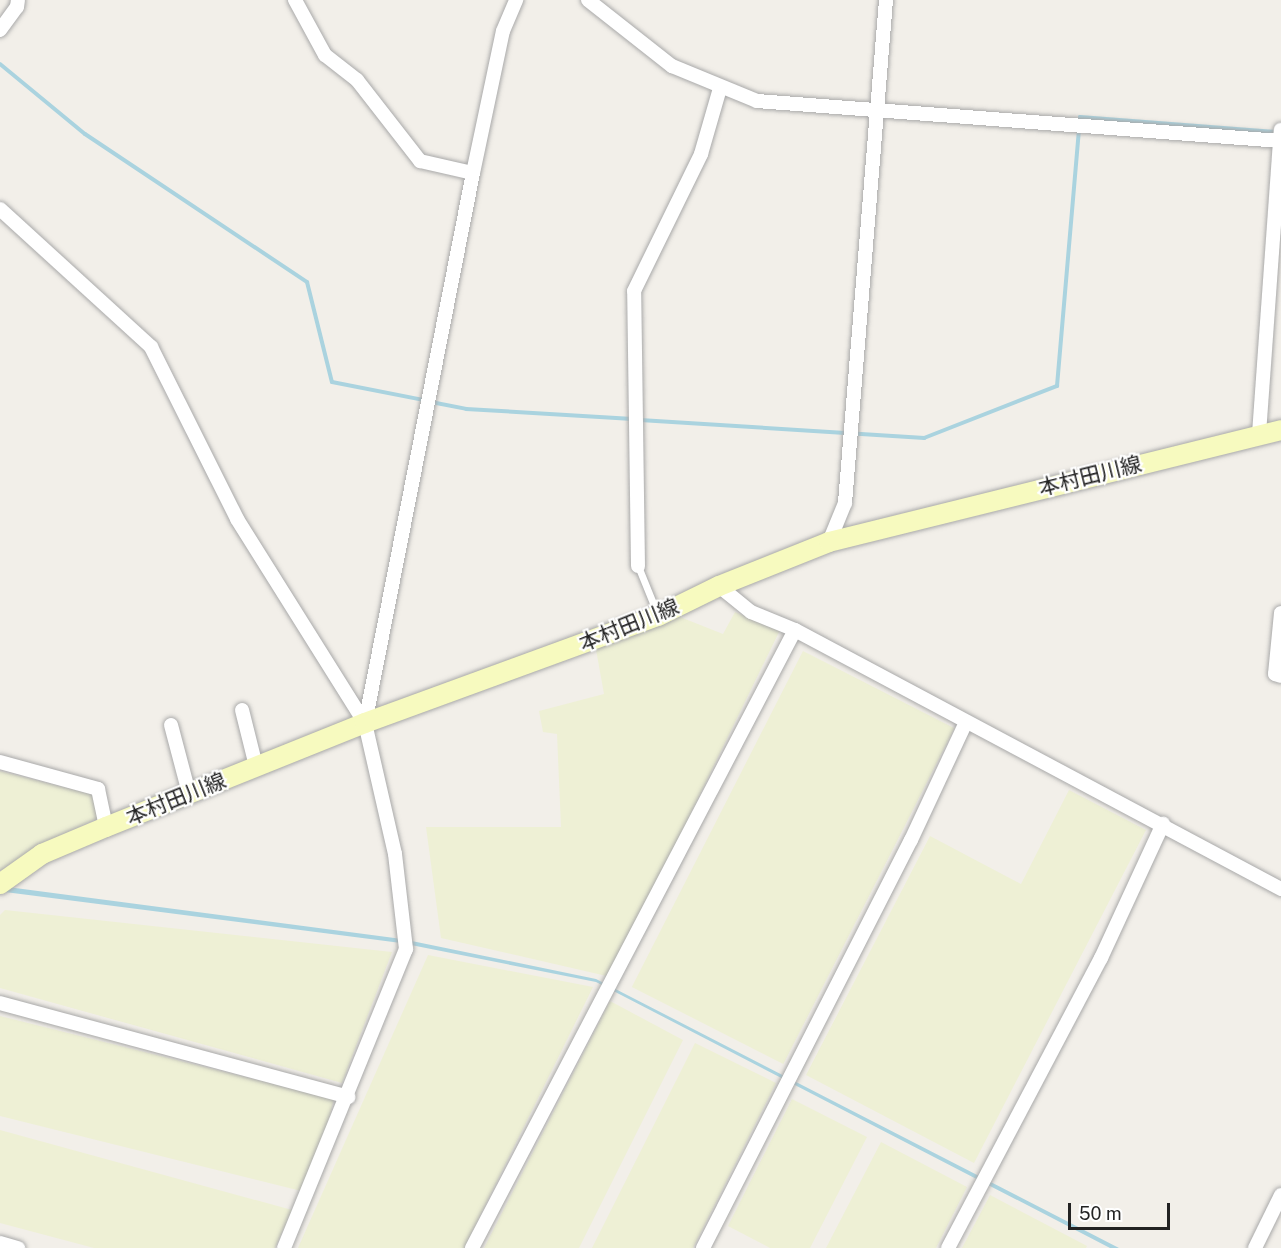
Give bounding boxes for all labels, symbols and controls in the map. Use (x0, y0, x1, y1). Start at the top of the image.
street label: 本村田川線 (1036, 451, 1144, 501)
street label: 本村田川線 (576, 594, 682, 656)
street label: 本村田川線 (123, 768, 229, 830)
scale bar (1071, 1191, 1173, 1229)
text: 50 m (1079, 1203, 1122, 1224)

